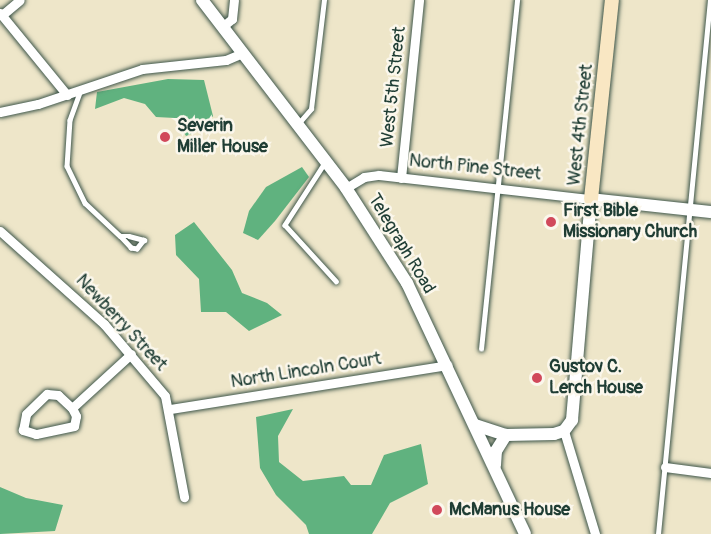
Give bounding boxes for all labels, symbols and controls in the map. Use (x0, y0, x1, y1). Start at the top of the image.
street label: West 5th Street (377, 25, 411, 149)
street label: West 4th Street (564, 63, 598, 187)
place label: Severin Miller House (177, 116, 268, 158)
marker: Severin Miller House (158, 130, 172, 144)
street label: North Pine Street (408, 150, 542, 186)
street label: Telegraph Road (363, 190, 439, 298)
place label: First Bible Missionary Church (563, 201, 697, 244)
marker: First Bible Missionary Church (544, 215, 558, 229)
street label: Newberry Street (71, 270, 171, 376)
street label: North Lincoln Court (229, 348, 383, 394)
place label: Gustov C. Lerch House (549, 357, 643, 400)
marker: Gustov C. Lerch House (530, 371, 544, 385)
place label: McManus House (449, 499, 570, 521)
marker: McManus House (430, 503, 444, 517)

